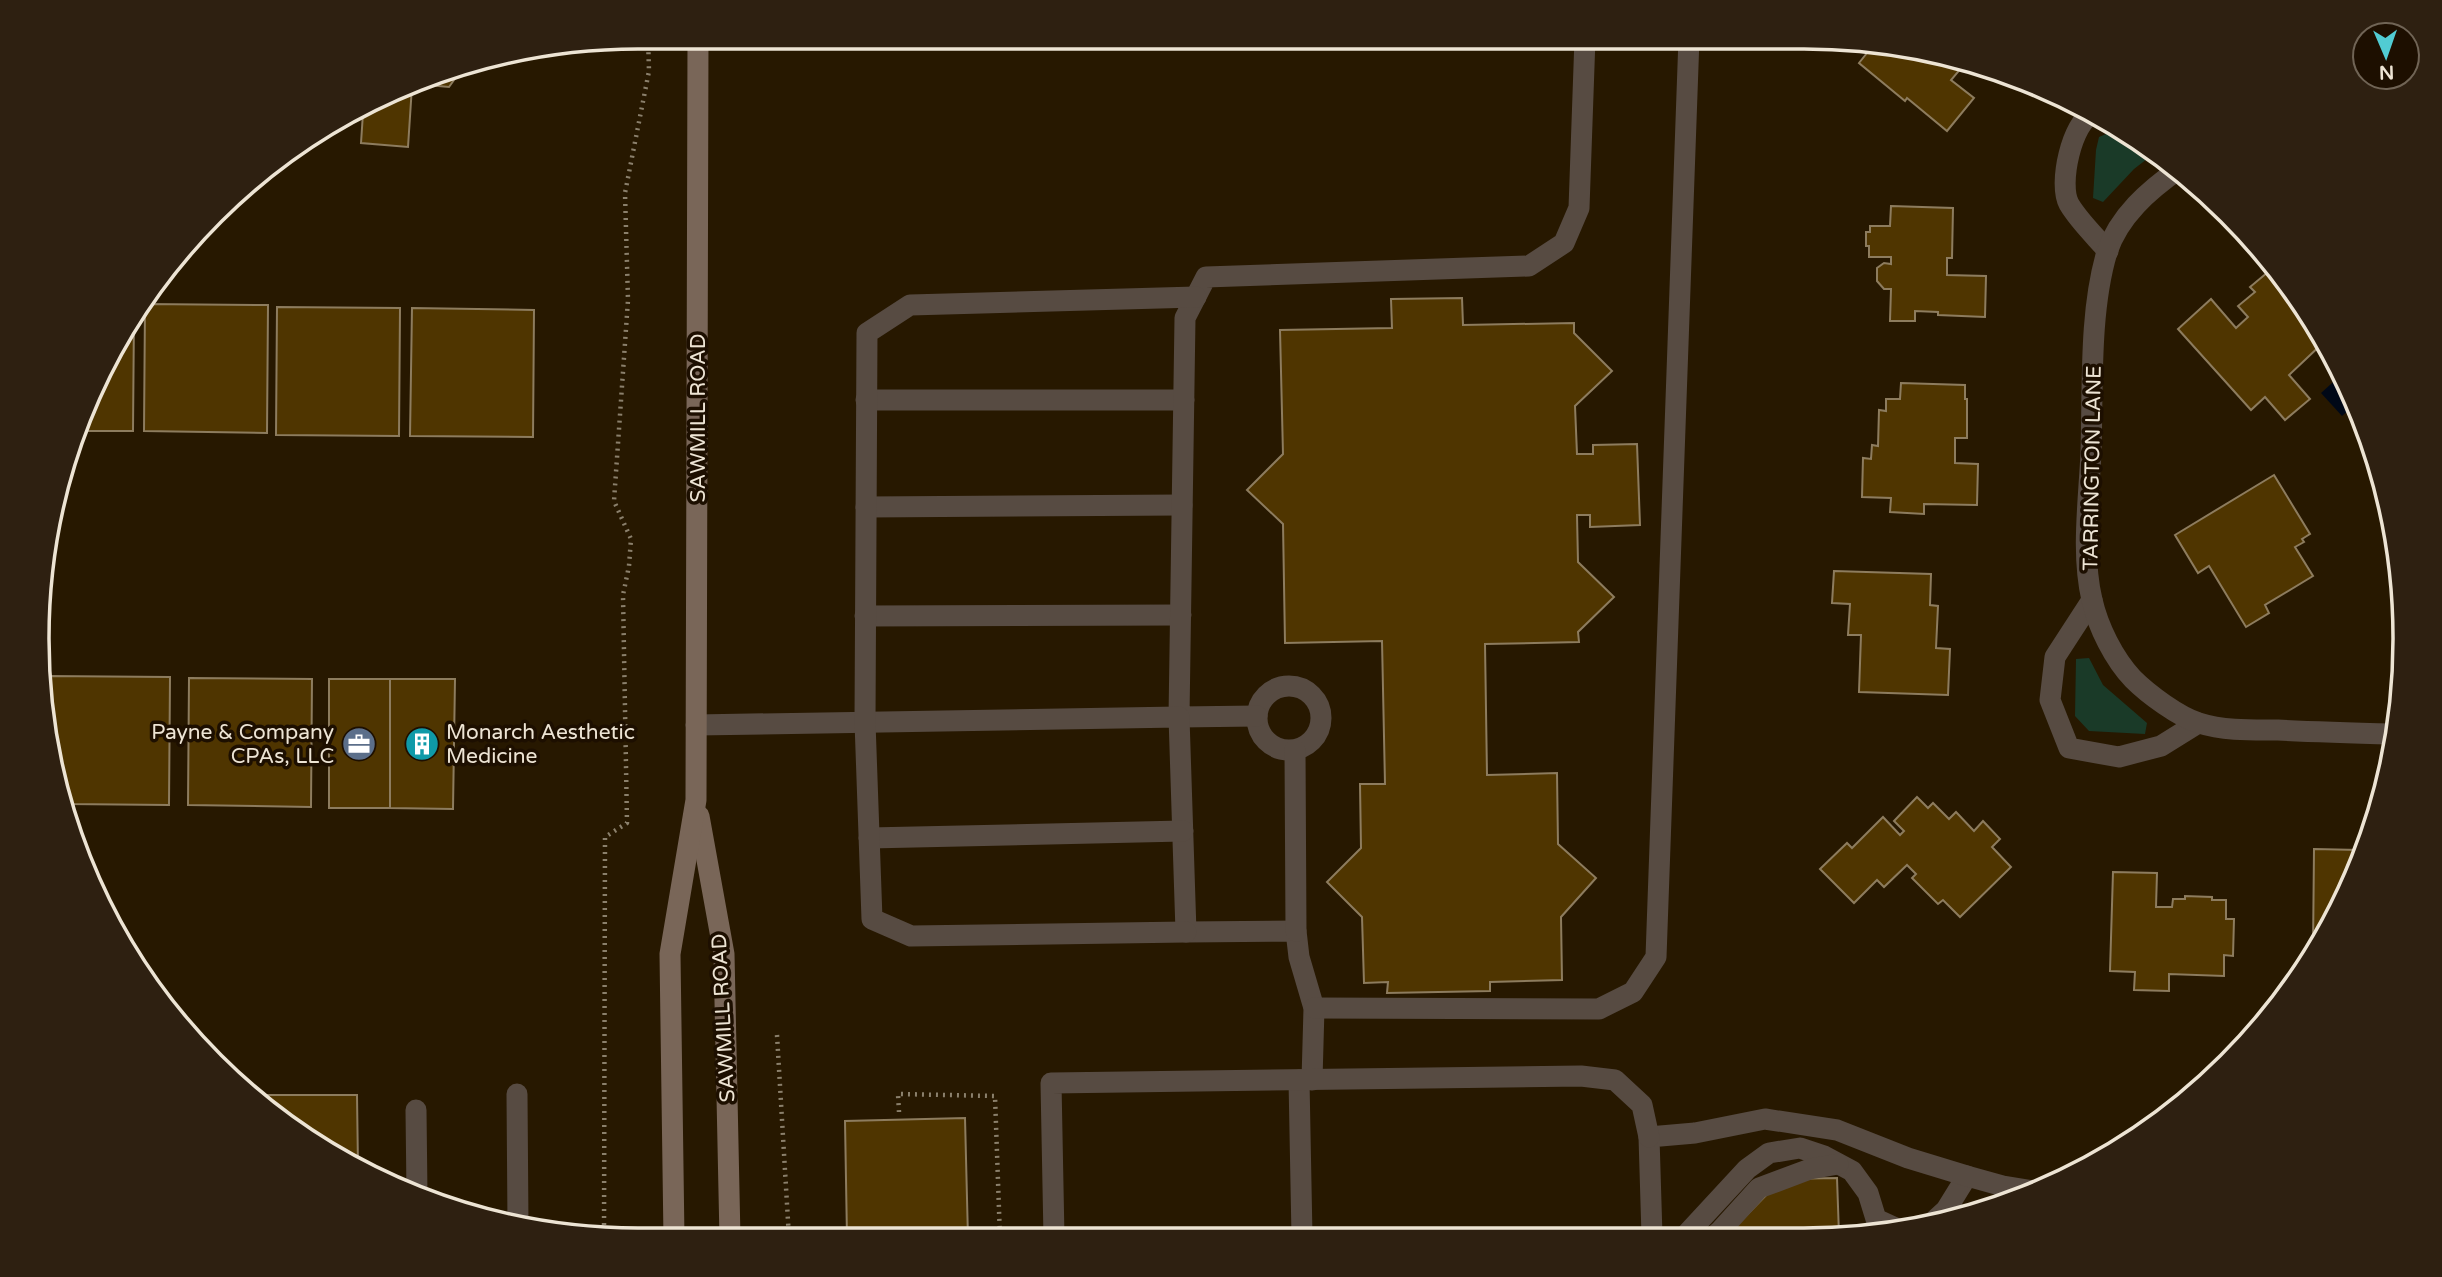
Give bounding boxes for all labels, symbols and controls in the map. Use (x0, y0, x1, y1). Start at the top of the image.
north arrow (2351, 21, 2421, 91)
text: N (2379, 61, 2395, 83)
street label: SAWMILL ROAD (686, 334, 711, 502)
street label: TARRINGTON LANE (2078, 365, 2107, 571)
place label: Payne & Company CPAs, LLC (151, 720, 334, 769)
place label: Monarch Aesthetic Medicine (446, 720, 635, 769)
office icon: Payne & Company CPAs, LLC (340, 725, 378, 763)
building icon: Monarch Aesthetic Medicine (403, 725, 441, 763)
street label: SAWMILL ROAD (707, 933, 740, 1103)

